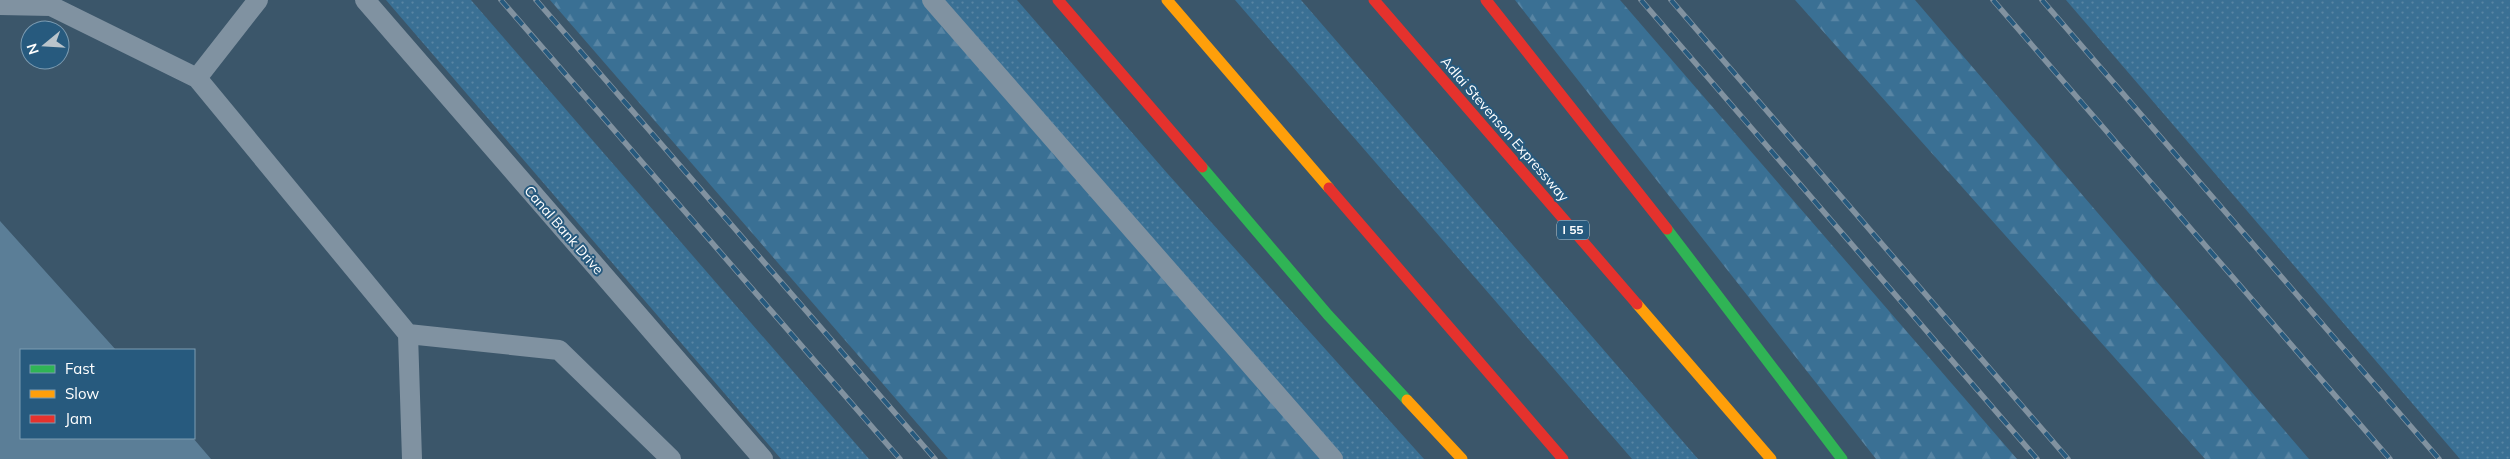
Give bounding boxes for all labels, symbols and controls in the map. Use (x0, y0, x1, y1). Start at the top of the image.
north arrow (20, 20, 70, 70)
text: N (22, 41, 43, 57)
street label: Adlai Stevenson Expressway (1437, 53, 1573, 206)
street label: Canal Bank Drive (520, 182, 608, 278)
road number: I 55 (1557, 220, 1589, 240)
legend (20, 349, 195, 439)
text: Fast (65, 359, 95, 378)
text: Slow (65, 384, 99, 403)
text: Jam (65, 409, 92, 428)

